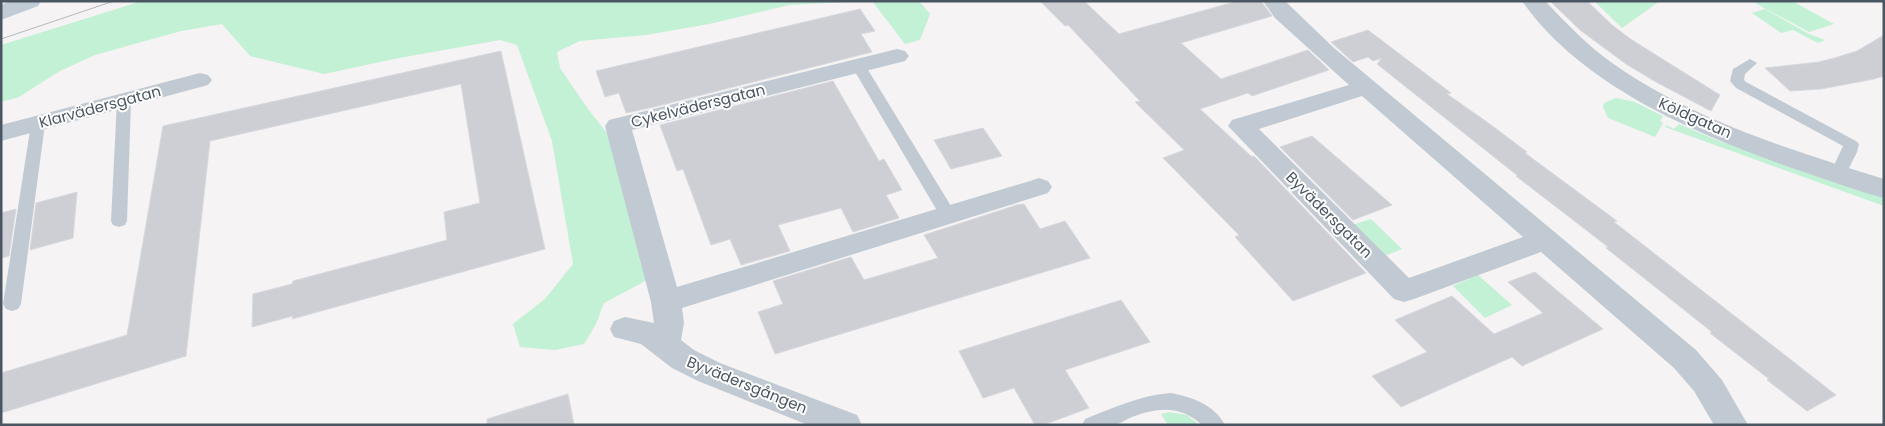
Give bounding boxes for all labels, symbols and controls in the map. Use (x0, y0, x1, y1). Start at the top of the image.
street label: Cykelvädersgatan (629, 79, 767, 132)
street label: Klarvädersgatan (37, 80, 163, 133)
street label: Köldgatan (1655, 92, 1735, 143)
street label: Byvädersgatan (1281, 167, 1377, 263)
street label: Byvädersgången (684, 351, 810, 418)

